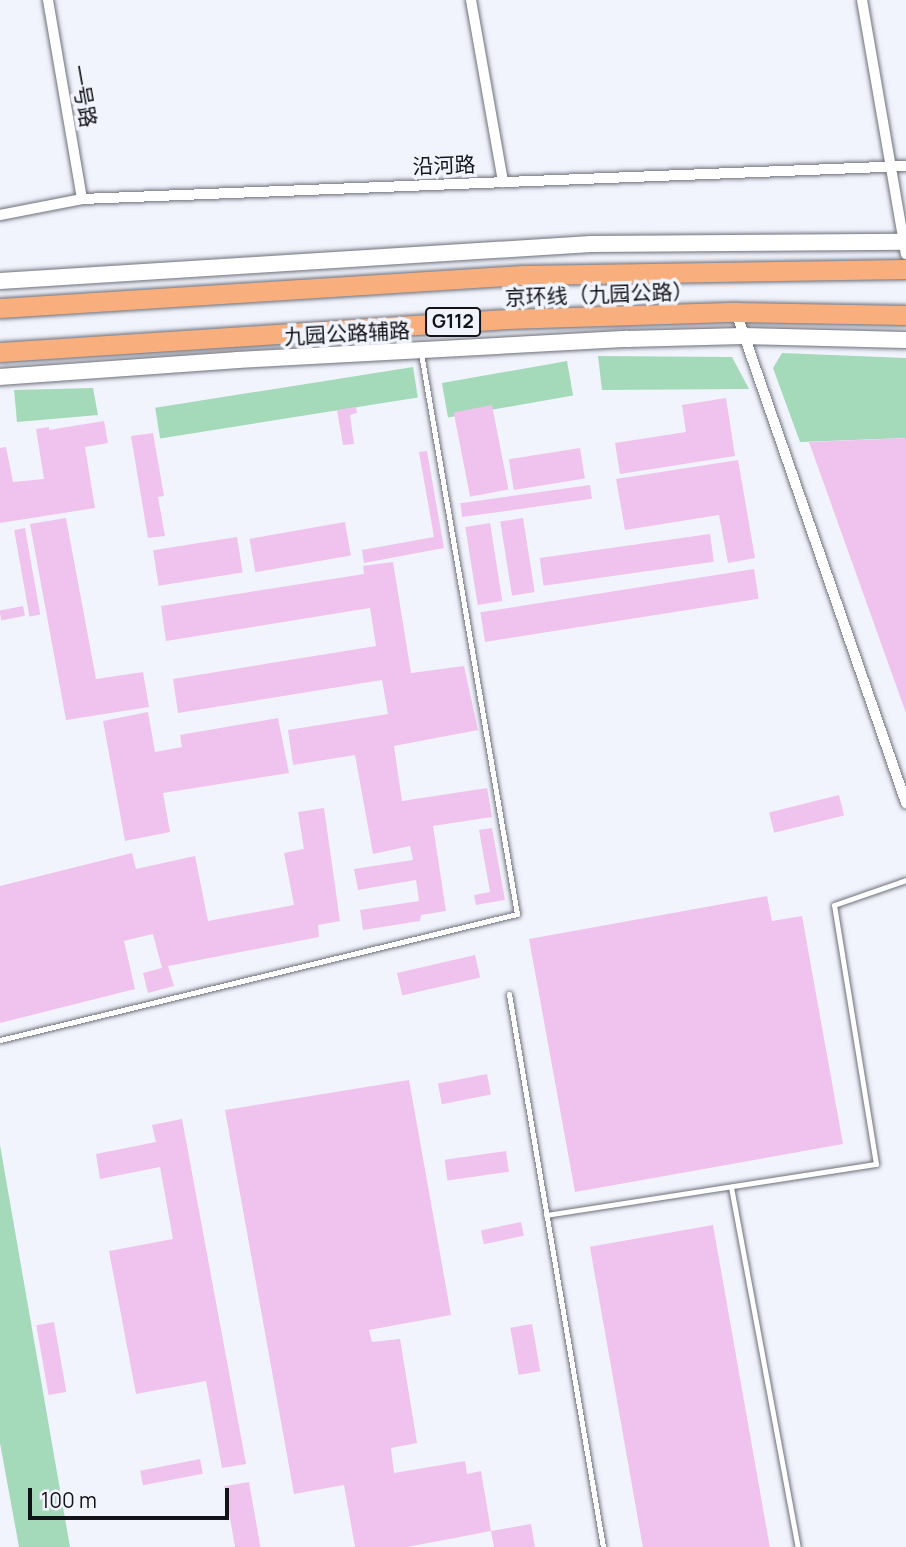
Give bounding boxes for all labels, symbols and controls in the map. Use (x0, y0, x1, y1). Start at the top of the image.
street label: 一号路 (66, 63, 102, 129)
street label: 沿河路 (412, 151, 476, 179)
street label: 京环线（九园公路） (504, 278, 694, 310)
road number: G112 (425, 306, 481, 338)
street label: 九园公路辅路 (283, 317, 411, 349)
scale bar (32, 1474, 233, 1518)
text: 100 m (41, 1486, 97, 1514)

